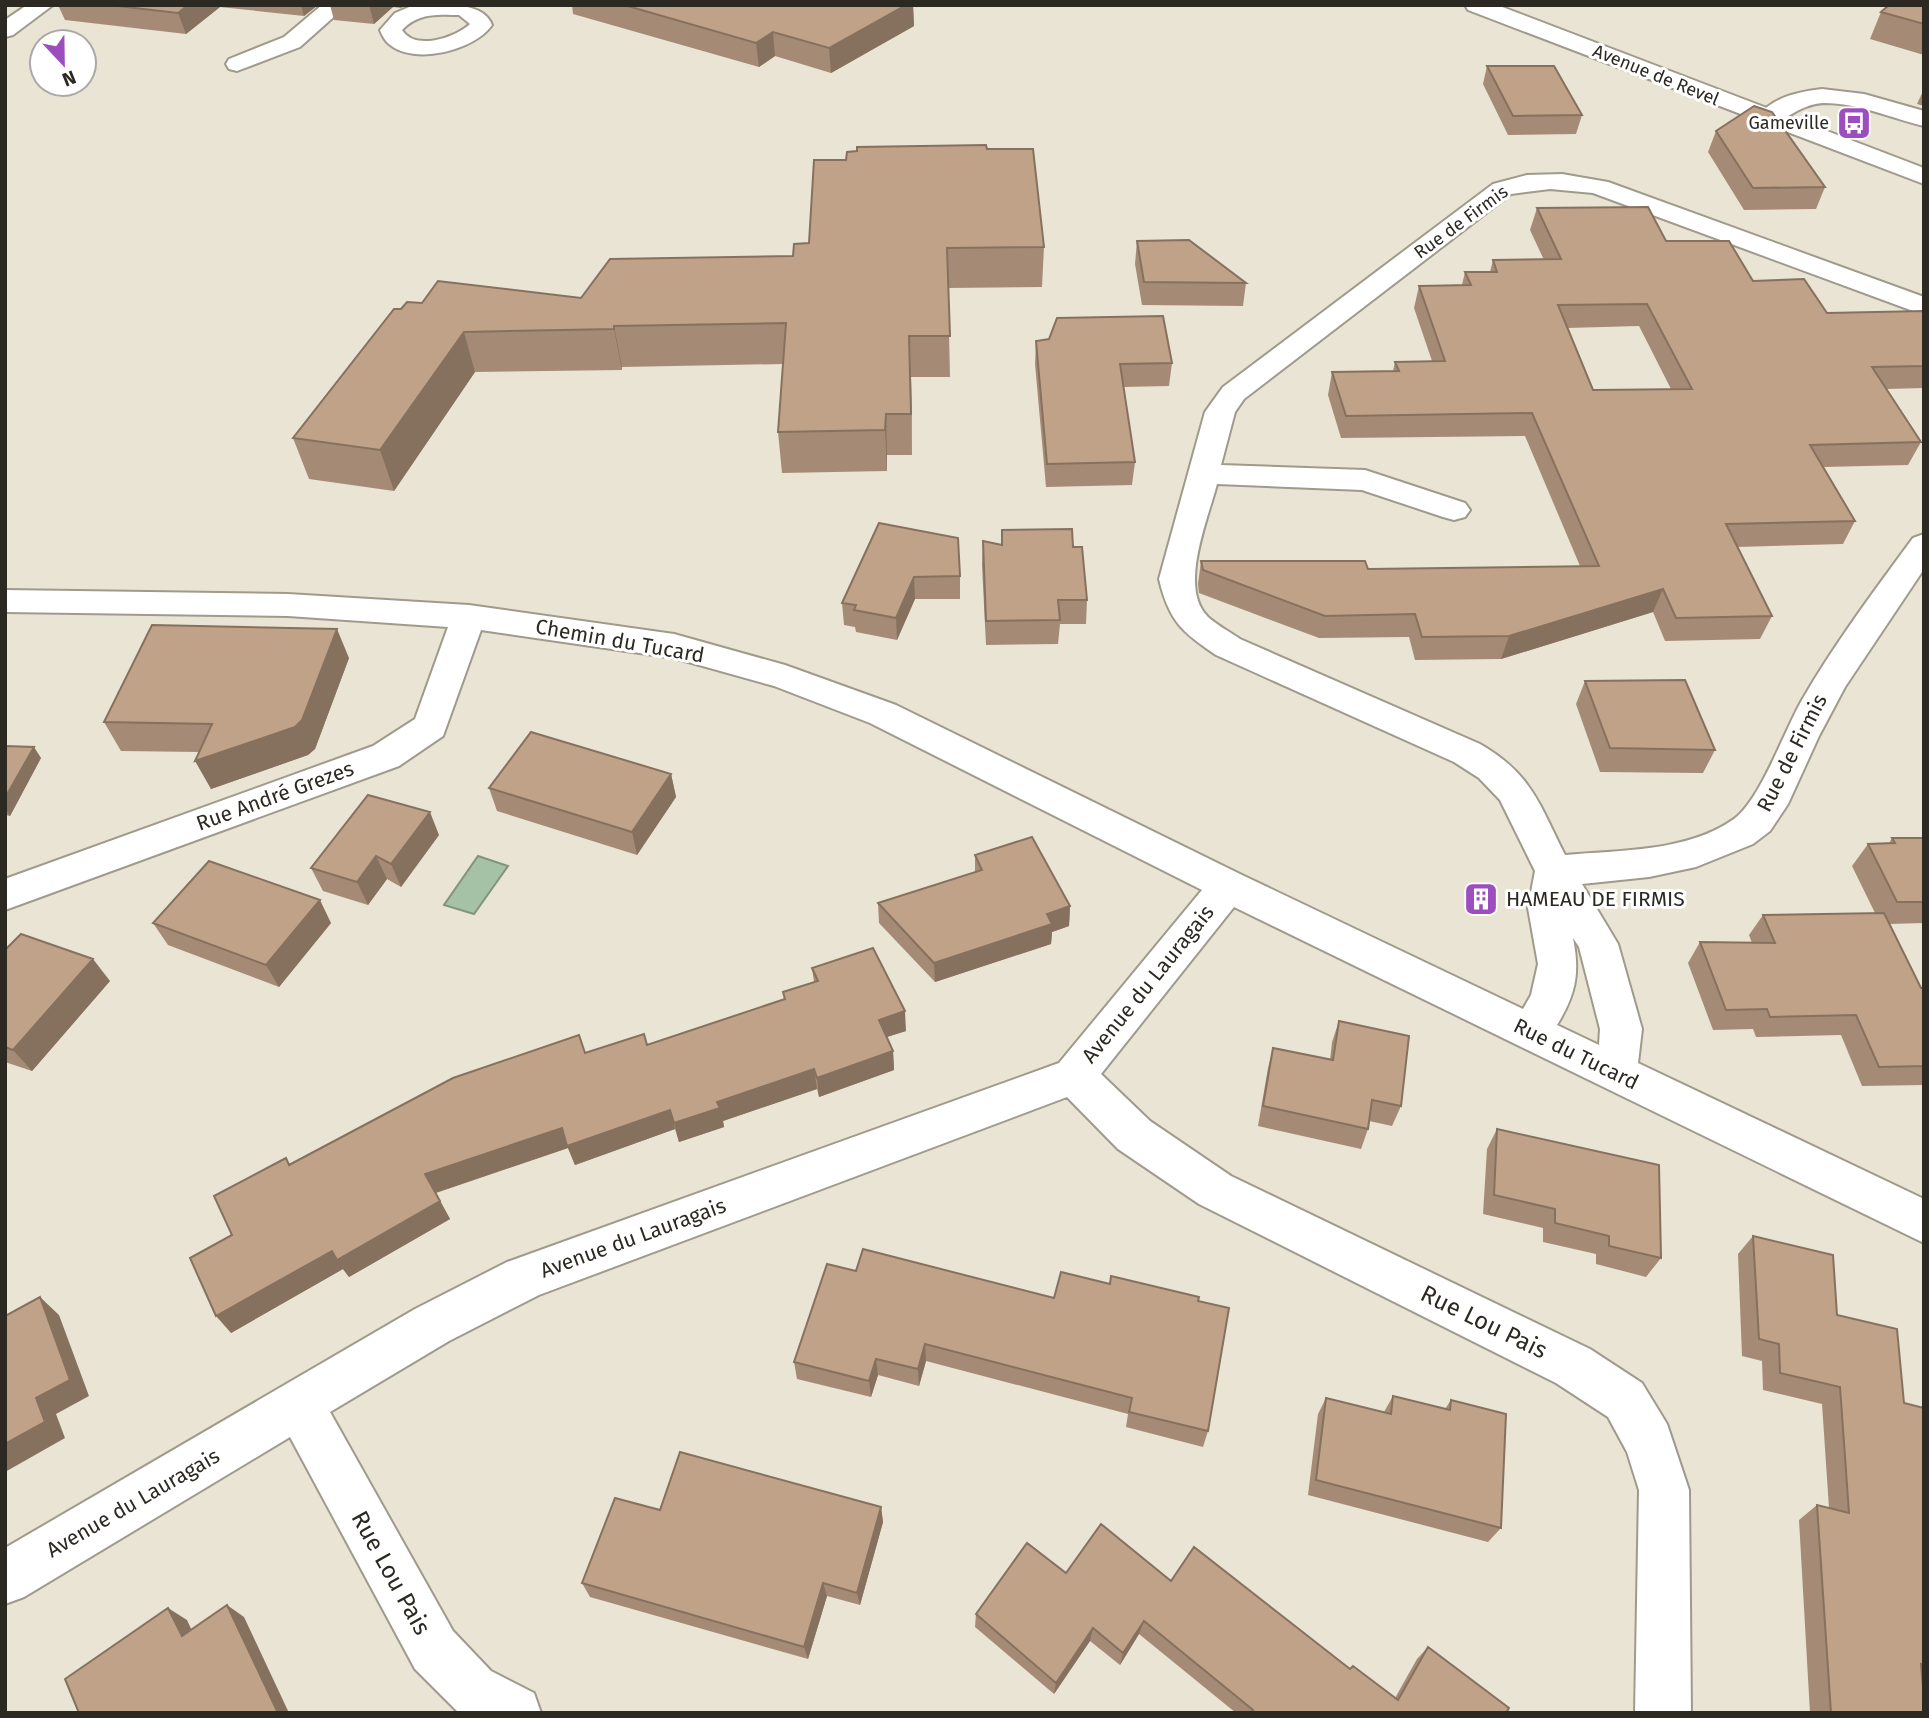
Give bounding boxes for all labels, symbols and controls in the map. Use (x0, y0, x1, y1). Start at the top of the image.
north arrow (28, 28, 98, 98)
street label: Avenue de Revel (1590, 40, 1722, 110)
text: N (59, 65, 79, 91)
bus stop icon: Gameville (1835, 104, 1873, 142)
place label: Gameville (1748, 112, 1829, 134)
street label: Rue de Firmis (1410, 181, 1512, 263)
street label: Chemin du Tucard (534, 613, 706, 669)
street label: Rue de Firmis (1751, 690, 1833, 816)
street label: Rue André Grezes (193, 755, 357, 837)
building icon: HAMEAU DE FIRMIS (1462, 880, 1500, 918)
place label: HAMEAU DE FIRMIS (1506, 886, 1685, 912)
street label: Avenue du Lauragais (1076, 900, 1220, 1068)
street label: Rue du Tucard (1509, 1013, 1643, 1095)
street label: Avenue du Lauragais (537, 1192, 730, 1284)
street label: Rue Lou Pais (1416, 1279, 1552, 1365)
street label: Avenue du Lauragais (42, 1443, 224, 1563)
street label: Rue Lou Pais (345, 1506, 437, 1640)

